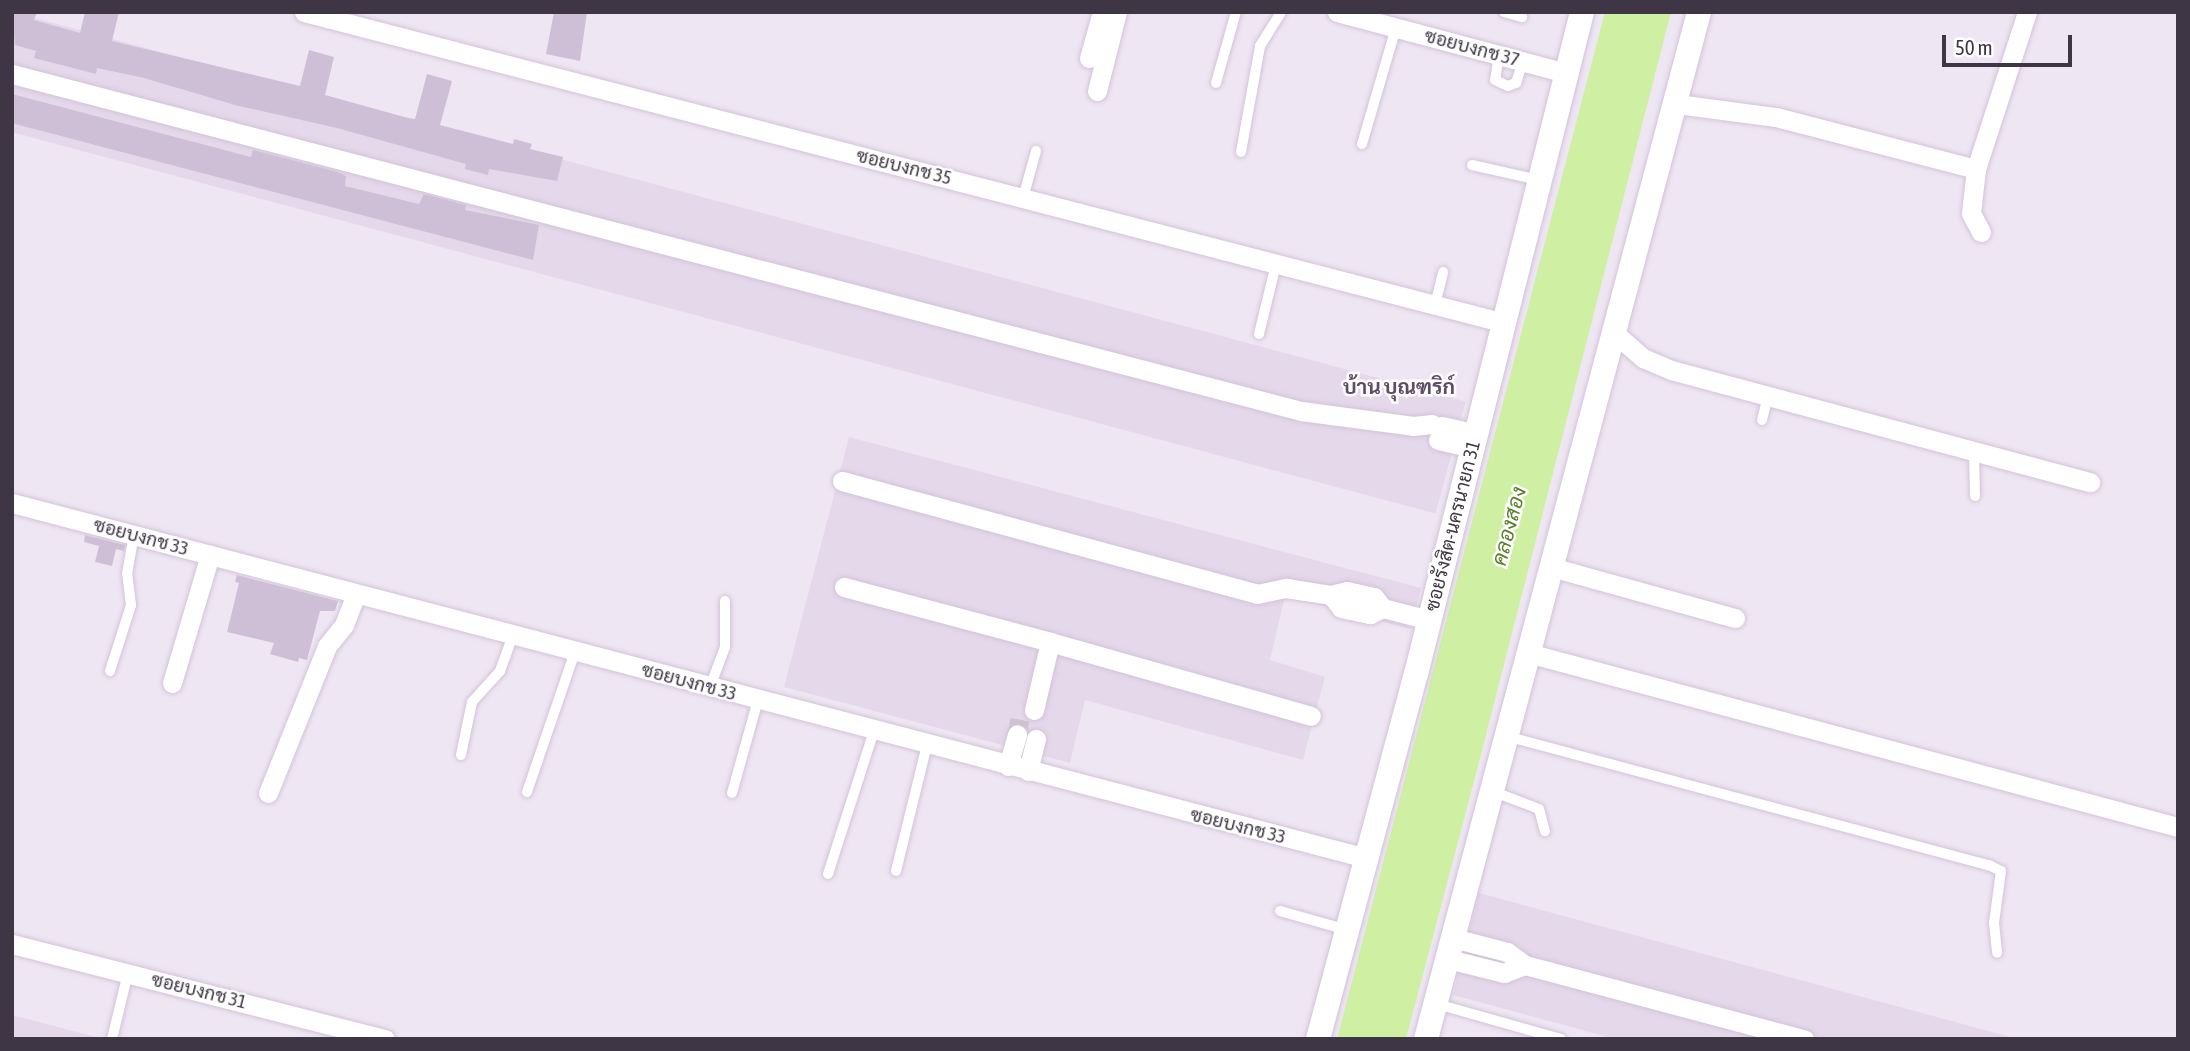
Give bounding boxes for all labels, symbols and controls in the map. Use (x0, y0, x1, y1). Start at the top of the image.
scale bar (1945, 21, 2074, 65)
street label: ซอยบงกช 37 (1422, 24, 1522, 72)
text: 50 m (1955, 35, 1993, 59)
street label: ซอยบงกช 35 (854, 144, 954, 190)
district label: บ้าน บุณฑริก์ (1343, 373, 1455, 399)
street label: ซอยรังสิต-นครนายก 31 (1421, 438, 1485, 614)
water label: คลองสอง (1485, 484, 1531, 568)
street label: ซอยบงกช 33 (91, 513, 191, 561)
street label: ซอยบงกช 33 (639, 658, 739, 706)
street label: ซอยบงกช 33 (1188, 803, 1288, 849)
street label: ซอยบงกช 31 (149, 968, 249, 1014)

